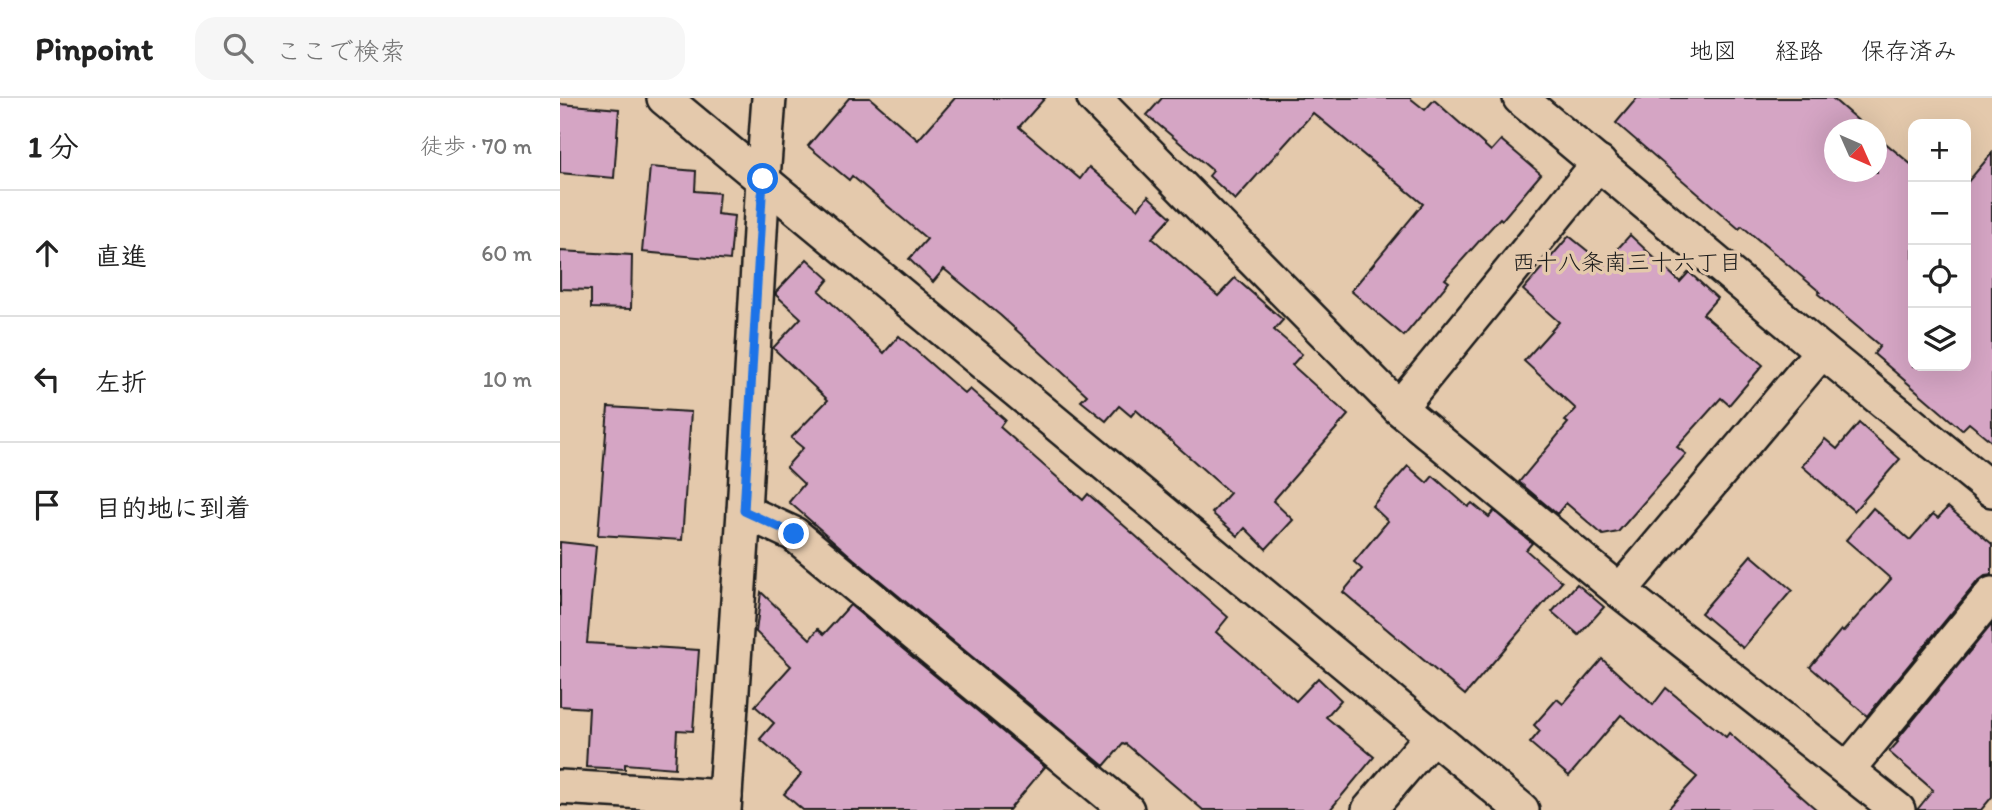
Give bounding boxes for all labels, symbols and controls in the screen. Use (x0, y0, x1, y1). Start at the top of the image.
search box (195, 17, 685, 80)
text: Pinpoint (35, 29, 153, 68)
icon: search (219, 29, 257, 67)
text: ここで検索 (275, 35, 406, 67)
text: 地図 (1689, 36, 1737, 65)
text: 経路 (1775, 36, 1823, 65)
text: 保存済み (1861, 36, 1957, 65)
north arrow (1824, 119, 1887, 182)
map controls (1908, 119, 1971, 371)
button: + (1908, 119, 1971, 182)
text: 1 分 (28, 128, 79, 165)
text: 徒歩 · 70 m (420, 132, 532, 160)
route start (747, 163, 778, 194)
button: − (1908, 182, 1971, 245)
icon: ahead (28, 234, 66, 272)
text: 60 m (481, 239, 532, 267)
text: 直進 (95, 240, 147, 272)
button: locate (1908, 245, 1971, 308)
district label: 西十八条南三十六丁目 (1512, 248, 1742, 276)
button: layers (1908, 308, 1971, 371)
icon: left (28, 360, 66, 398)
text: 10 m (483, 365, 532, 393)
text: 左折 (95, 366, 147, 398)
icon: arrive (28, 486, 66, 524)
text: 目的地に到着 (95, 492, 251, 524)
route end (778, 518, 809, 549)

